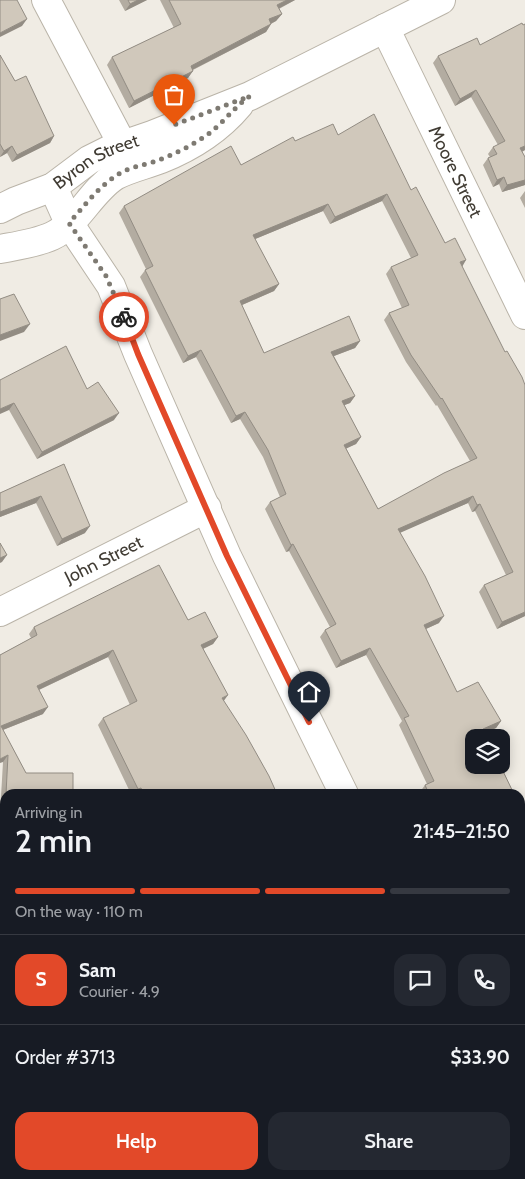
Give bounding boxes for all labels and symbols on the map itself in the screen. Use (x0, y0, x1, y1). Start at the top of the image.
pin (153, 74, 195, 125)
street label: Moore Street (423, 122, 487, 221)
street label: Byron Street (49, 129, 142, 194)
courier (99, 292, 149, 342)
street label: John Street (60, 531, 146, 589)
pin (288, 671, 330, 722)

